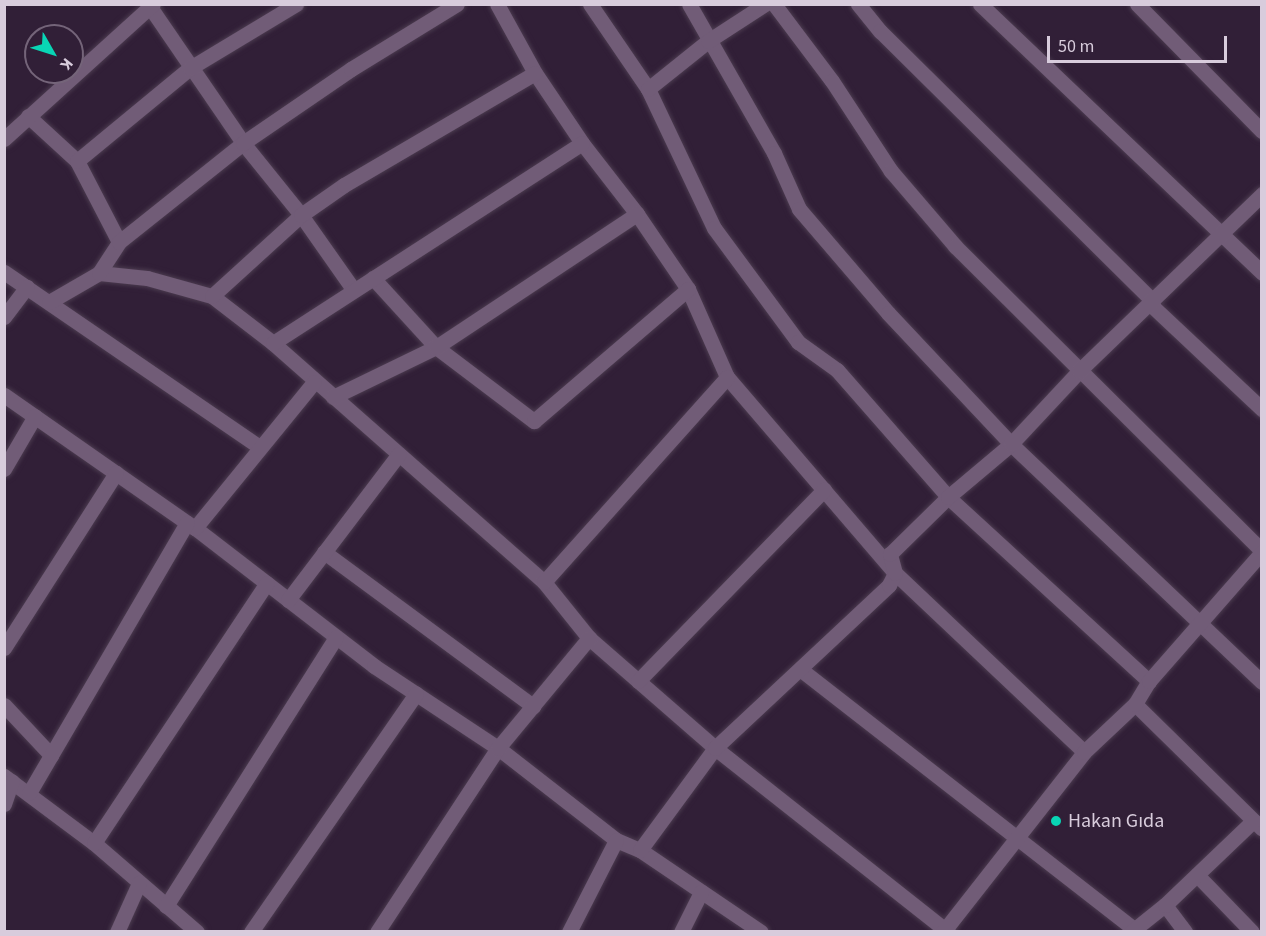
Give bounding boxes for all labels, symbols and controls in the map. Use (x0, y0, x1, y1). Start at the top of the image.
north arrow (24, 24, 84, 84)
scale bar (1050, 24, 1230, 62)
text: 50 m (1058, 34, 1094, 59)
text: K (55, 53, 78, 75)
place label: Hakan Gıda (1068, 809, 1164, 833)
marker: Hakan Gıda (1049, 814, 1063, 828)

